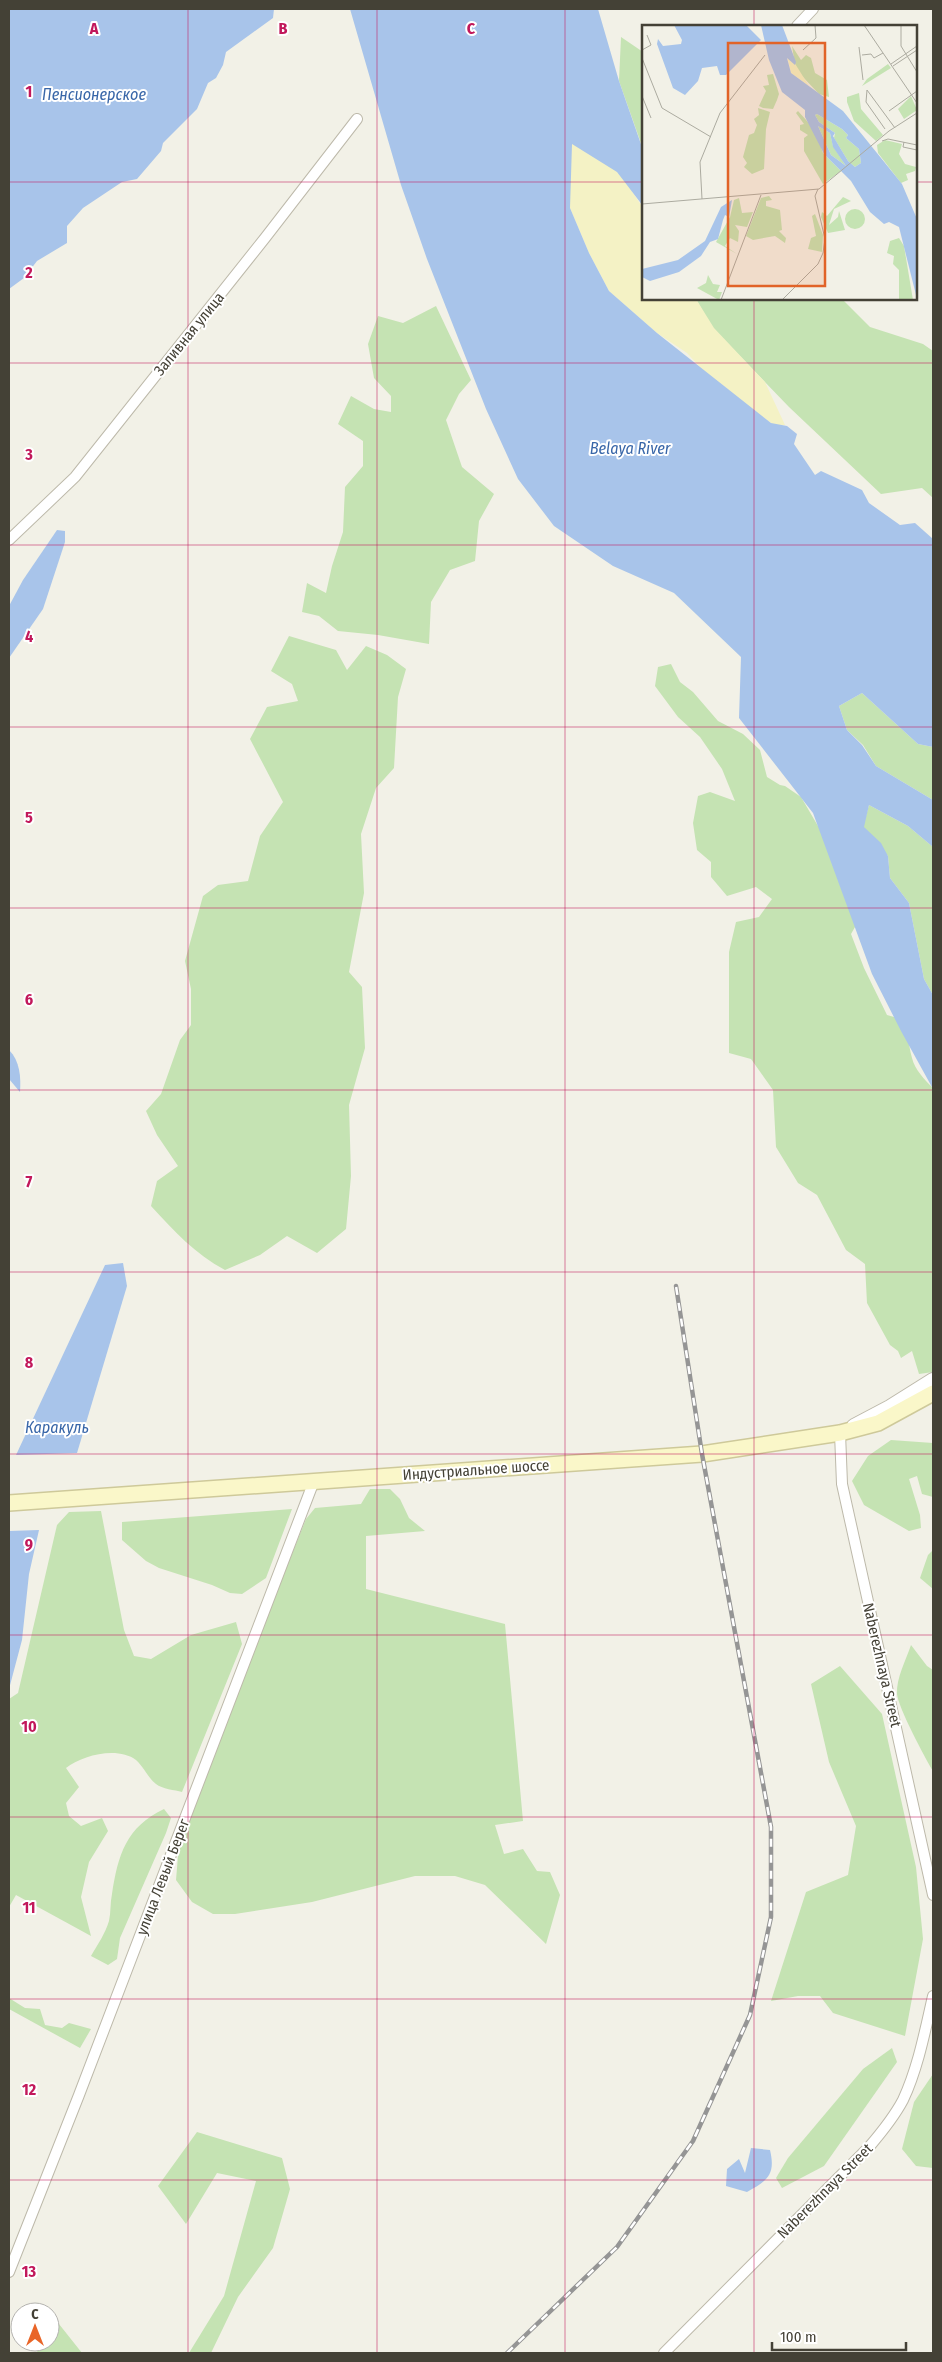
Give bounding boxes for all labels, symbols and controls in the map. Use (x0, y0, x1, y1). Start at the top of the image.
text: A (89, 19, 99, 38)
text: B (279, 19, 288, 38)
text: C (467, 19, 476, 38)
inset map (642, 25, 917, 300)
text: 1 (26, 82, 32, 101)
water label: Пенсионерское (42, 85, 146, 104)
text: 2 (24, 263, 33, 282)
street label: Заливная улица (150, 289, 228, 379)
water label: Belaya River (590, 439, 671, 458)
text: 3 (24, 445, 33, 464)
text: 4 (25, 627, 33, 646)
text: 5 (25, 808, 33, 827)
text: 6 (25, 990, 33, 1009)
text: 7 (26, 1172, 33, 1191)
text: 8 (25, 1353, 34, 1372)
water label: Каракуль (25, 1418, 89, 1437)
street label: Индустриальное шоссе (402, 1456, 550, 1484)
text: 9 (25, 1535, 33, 1554)
street label: Naberezhnaya Street (859, 1601, 905, 1729)
text: 10 (21, 1717, 37, 1736)
street label: улица Левый Берег (133, 1816, 193, 1938)
text: 11 (22, 1898, 36, 1917)
text: 12 (22, 2080, 37, 2099)
street label: Naberezhnaya Street (774, 2140, 876, 2242)
text: 13 (22, 2262, 37, 2281)
north arrow (10, 2302, 60, 2352)
text: С (31, 2306, 39, 2323)
scale bar (772, 2320, 906, 2352)
text: 100 m (780, 2328, 817, 2346)

